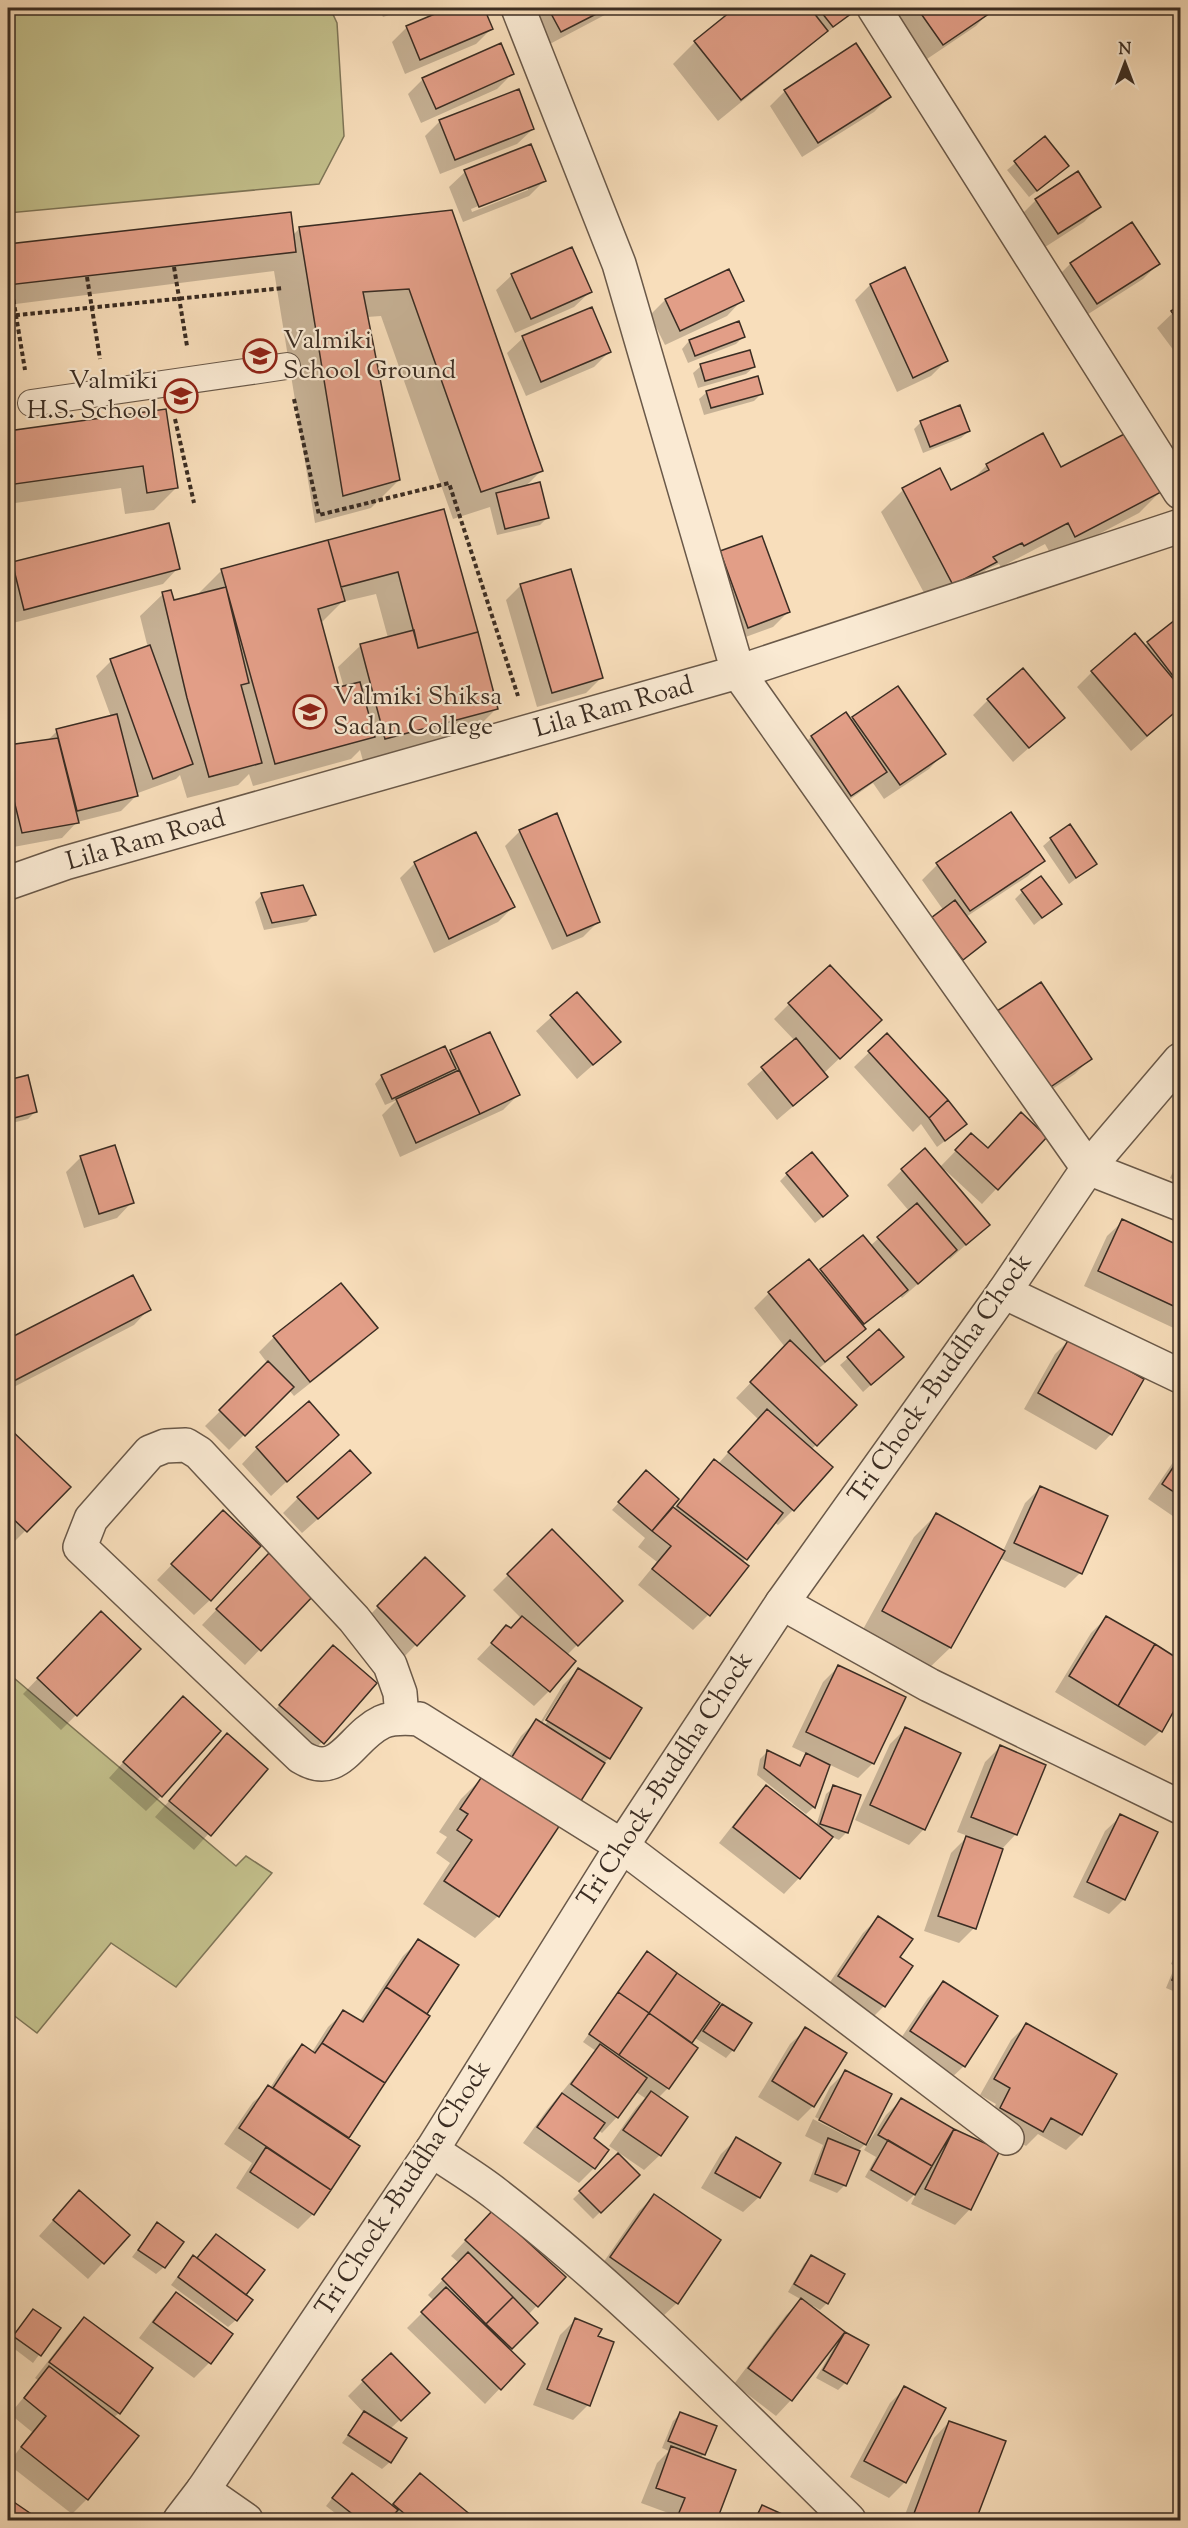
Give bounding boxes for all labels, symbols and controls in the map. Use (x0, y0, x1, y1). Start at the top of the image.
north arrow (1095, 33, 1155, 93)
text: N (1119, 39, 1132, 62)
place label: Valmiki School Ground (283, 323, 457, 390)
school or university icon: Valmiki School Ground (242, 338, 278, 374)
place label: Valmiki H.S. School (27, 363, 158, 430)
school or university icon: Valmiki H.S. School (163, 378, 199, 414)
street label: Lila Ram Road (530, 668, 698, 748)
place label: Valmiki Shiksa Sadan College (333, 679, 502, 746)
school or university icon: Valmiki Shiksa Sadan College (292, 694, 328, 730)
street label: Lila Ram Road (62, 801, 230, 881)
street label: Tri Chock -Buddha Chock (840, 1246, 1042, 1512)
street label: Tri Chock -Buddha Chock (569, 1645, 763, 1915)
street label: Tri Chock -Buddha Chock (307, 2054, 501, 2324)

